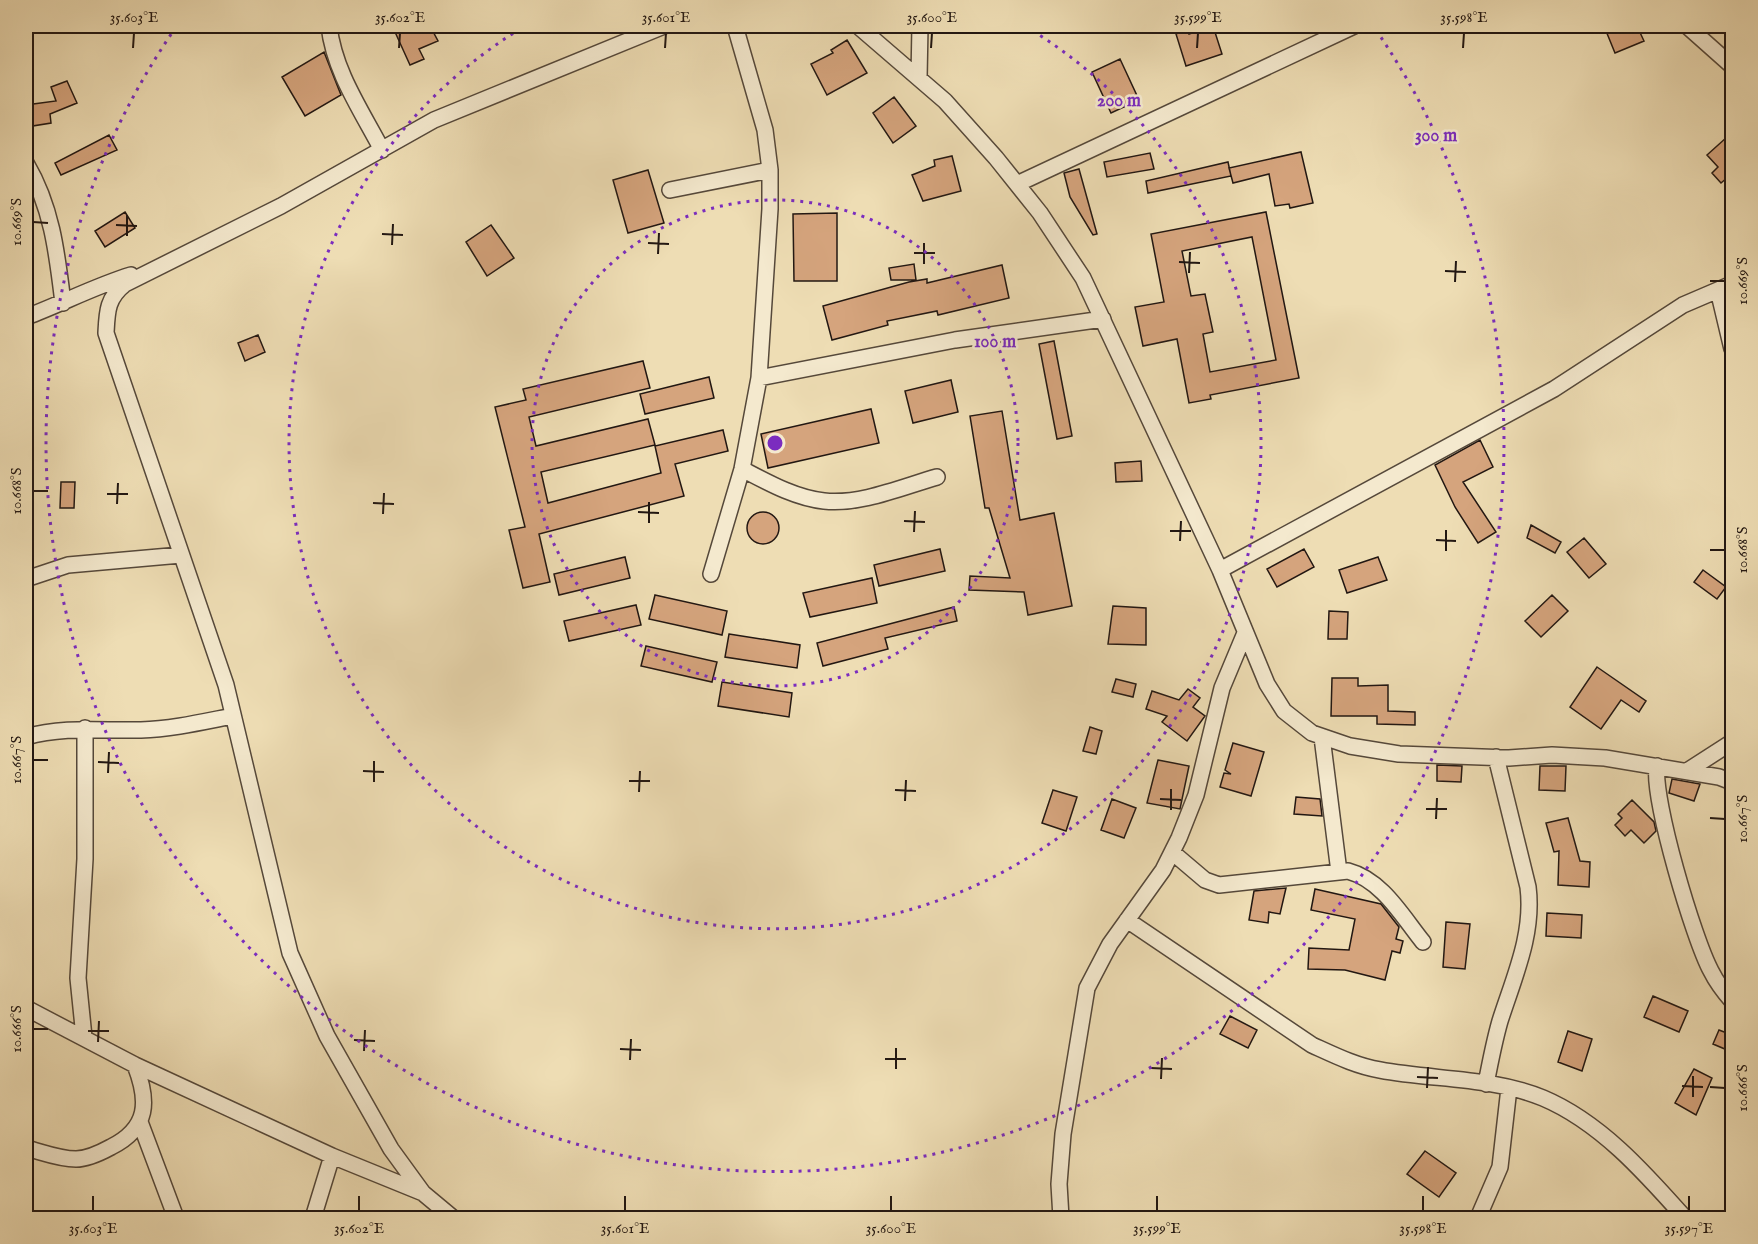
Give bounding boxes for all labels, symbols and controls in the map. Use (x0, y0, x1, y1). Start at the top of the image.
text: 35.603°E (110, 8, 158, 27)
text: 35.602°E (375, 8, 425, 27)
text: 35.601°E (642, 8, 690, 27)
text: 35.600°E (907, 8, 957, 27)
text: 35.599°E (1174, 8, 1222, 27)
text: 35.598°E (1440, 8, 1488, 27)
text: 200 m (1097, 90, 1141, 113)
text: 300 m (1415, 125, 1457, 148)
text: 10.669°S (7, 198, 26, 246)
text: 10.669°S (1733, 257, 1752, 305)
text: 100 m (974, 331, 1016, 354)
centre of rings (765, 433, 785, 453)
text: 10.668°S (7, 467, 26, 515)
text: 10.668°S (1733, 526, 1752, 574)
text: 10.667°S (7, 736, 26, 784)
text: 10.667°S (1733, 795, 1752, 843)
text: 10.666°S (7, 1005, 26, 1053)
text: 10.666°S (1733, 1064, 1752, 1112)
text: 35.603°E (69, 1219, 117, 1238)
text: 35.602°E (334, 1219, 384, 1238)
text: 35.601°E (601, 1219, 649, 1238)
text: 35.600°E (866, 1219, 916, 1238)
text: 35.599°E (1133, 1219, 1181, 1238)
text: 35.598°E (1399, 1219, 1447, 1238)
text: 35.597°E (1665, 1219, 1713, 1238)

